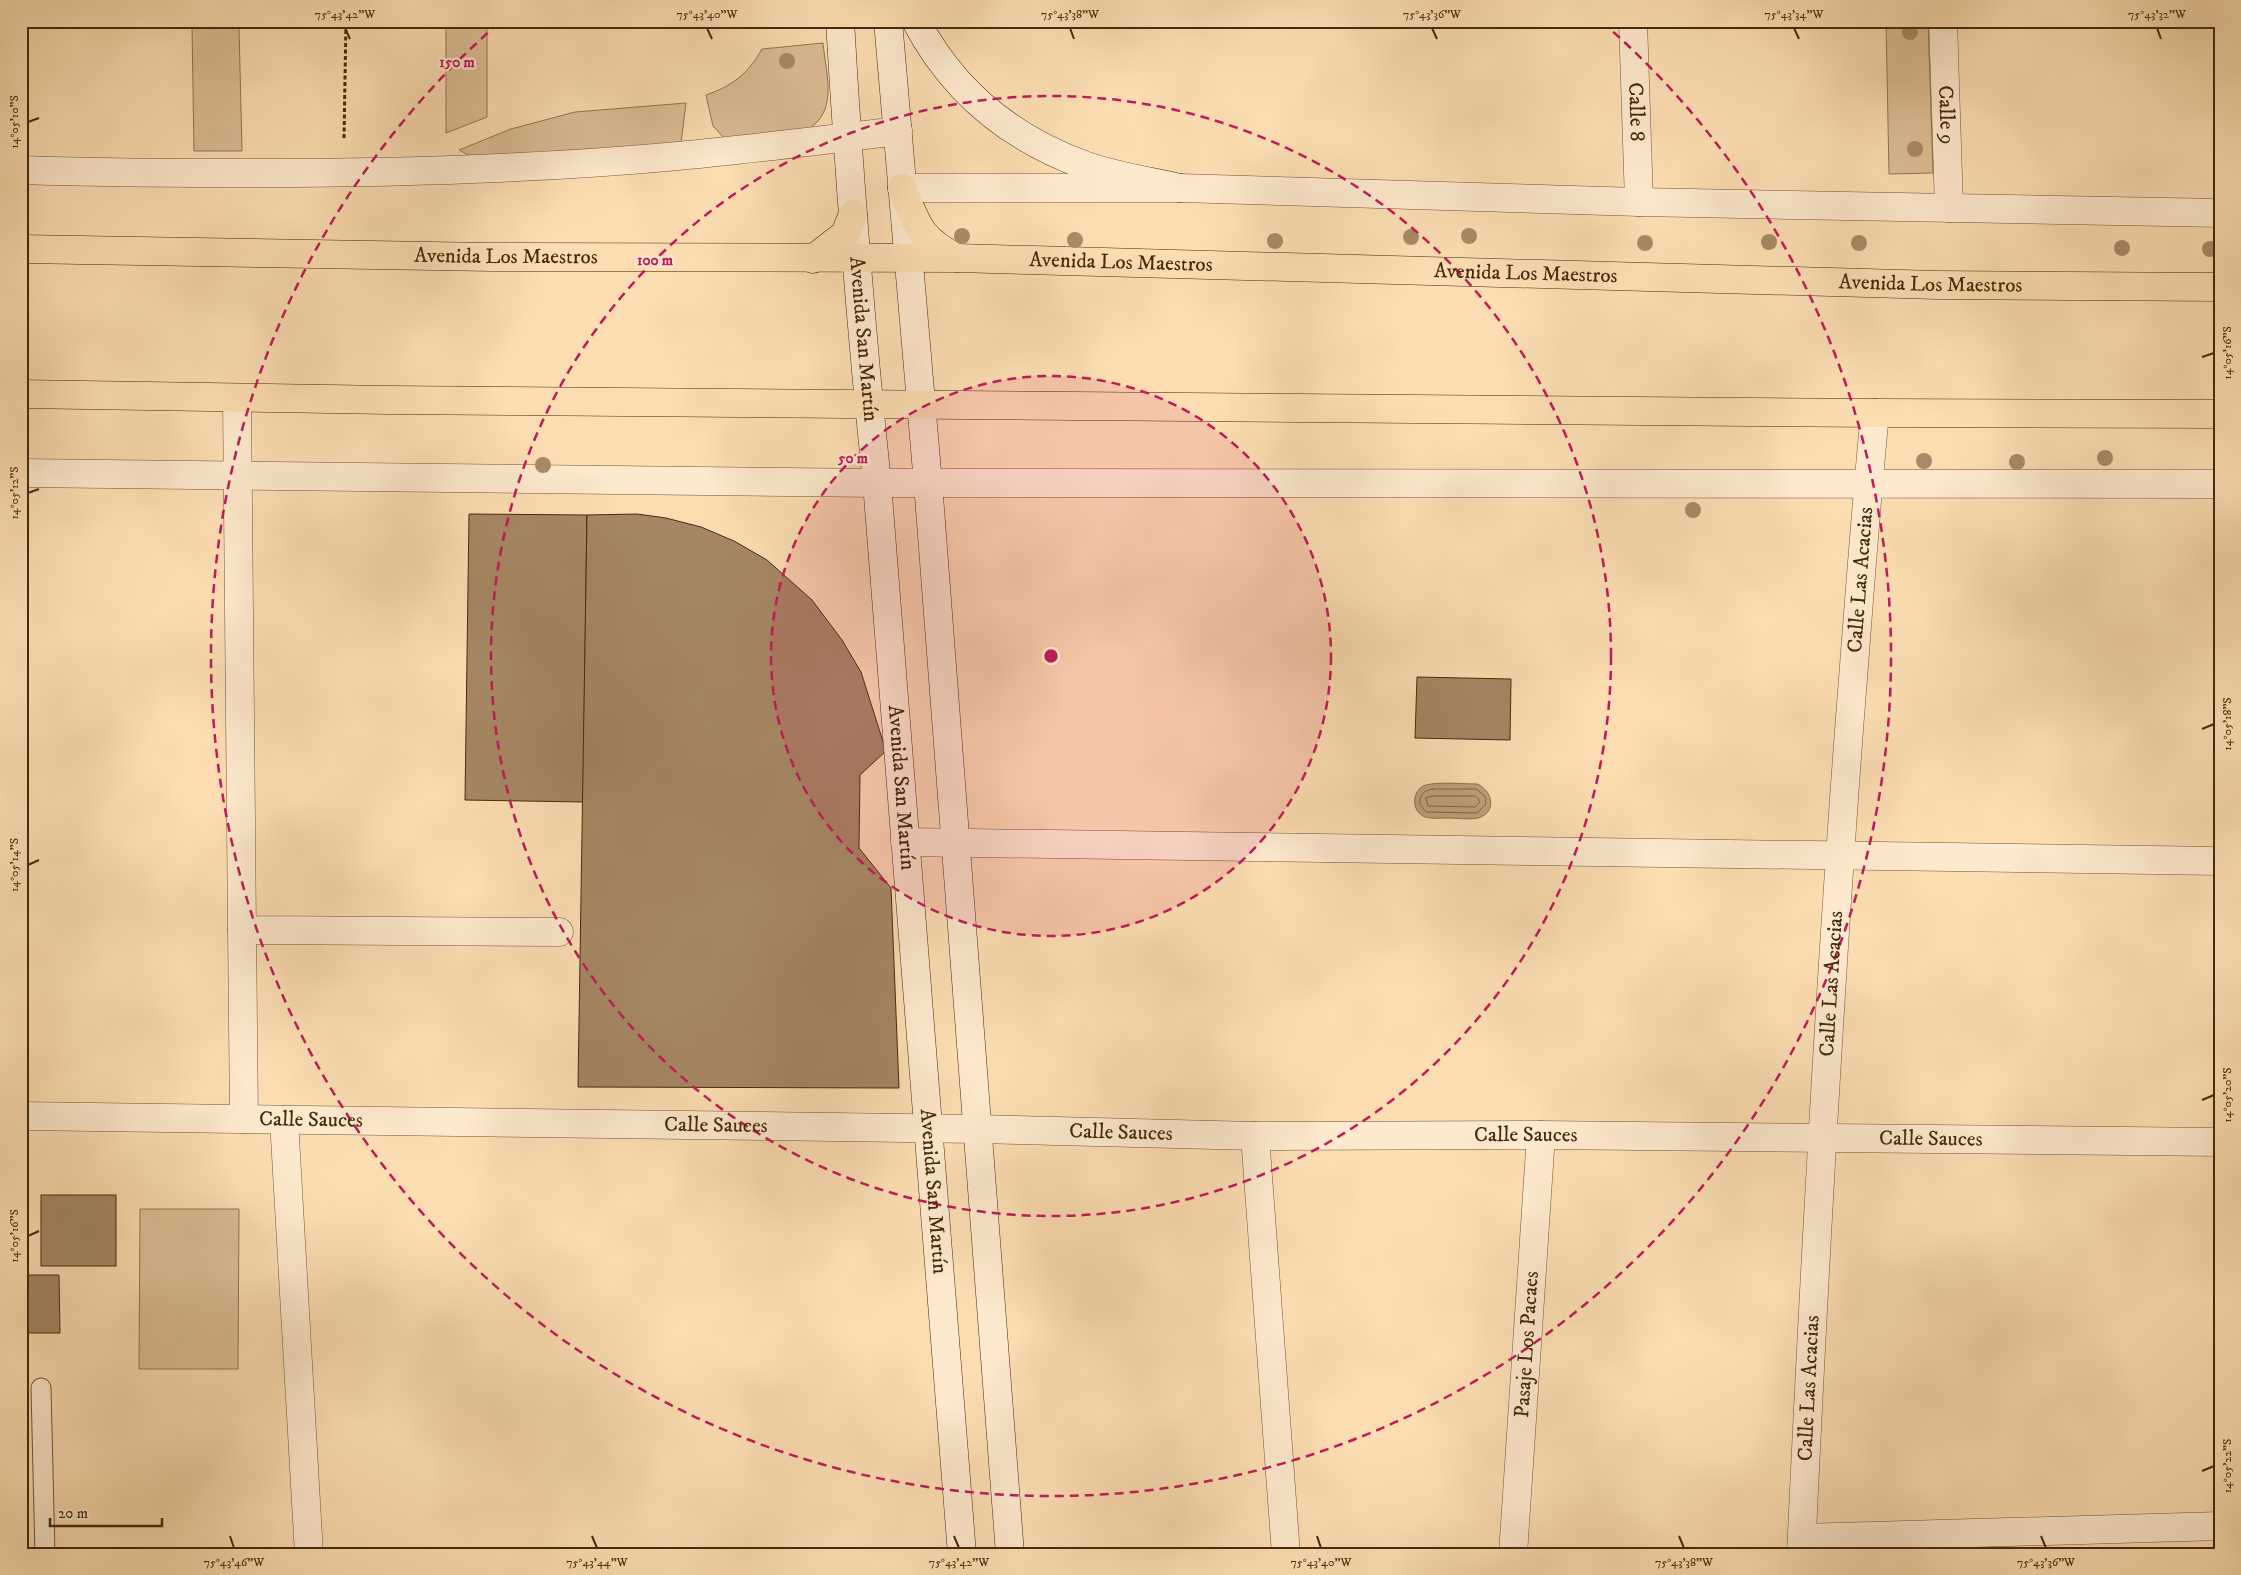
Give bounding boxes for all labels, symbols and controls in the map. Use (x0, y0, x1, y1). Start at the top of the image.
text: 75°43'42"W (315, 7, 376, 22)
text: 75°43'40"W (677, 7, 738, 22)
text: 75°43'38"W (1041, 7, 1100, 22)
text: 75°43'36"W (1403, 7, 1462, 22)
text: 75°43'34"W (1765, 7, 1824, 22)
text: 75°43'32"W (2128, 7, 2187, 22)
text: 150 m (439, 53, 475, 72)
street label: Calle 8 (1622, 82, 1650, 142)
street label: Calle 9 (1932, 85, 1960, 145)
text: 14°05'10"S (7, 95, 22, 149)
street label: Avenida Los Maestros (414, 243, 598, 270)
street label: Avenida Los Maestros (1029, 247, 1213, 278)
text: 100 m (637, 251, 674, 270)
street label: Avenida San Martín (843, 256, 884, 423)
street label: Avenida Los Maestros (1434, 258, 1618, 289)
street label: Avenida Los Maestros (1838, 269, 2023, 299)
text: 14°05'16"S (2220, 326, 2235, 380)
text: 50 m (837, 449, 869, 468)
text: 14°05'12"S (7, 466, 22, 520)
street label: Calle Las Acacias (1842, 506, 1879, 654)
centre of rings (1042, 647, 1060, 665)
text: 14°05'18"S (2220, 697, 2235, 751)
street label: Avenida San Martín (882, 704, 921, 871)
text: 14°05'14"S (7, 838, 22, 892)
street label: Calle Las Acacias (1814, 910, 1849, 1057)
text: 14°05'20"S (2220, 1067, 2235, 1123)
street label: Calle Sauces (259, 1106, 363, 1134)
street label: Avenida San Martín (914, 1108, 953, 1275)
street label: Calle Sauces (664, 1112, 768, 1139)
street label: Calle Sauces (1069, 1118, 1173, 1147)
street label: Calle Sauces (1474, 1122, 1578, 1148)
street label: Calle Sauces (1879, 1125, 1983, 1153)
text: 14°05'16"S (7, 1209, 22, 1263)
street label: Pasaje Los Pacaes (1509, 1270, 1545, 1419)
street label: Calle Las Acacias (1792, 1315, 1826, 1462)
text: 14°05'22"S (2220, 1439, 2235, 1493)
scale bar (50, 1495, 162, 1527)
text: 20 m (58, 1504, 88, 1523)
text: 75°43'46"W (204, 1555, 265, 1570)
text: 75°43'44"W (566, 1555, 629, 1570)
text: 75°43'42"W (929, 1555, 990, 1570)
text: 75°43'40"W (1291, 1555, 1352, 1570)
text: 75°43'38"W (1655, 1555, 1714, 1570)
text: 75°43'36"W (2017, 1555, 2076, 1570)

